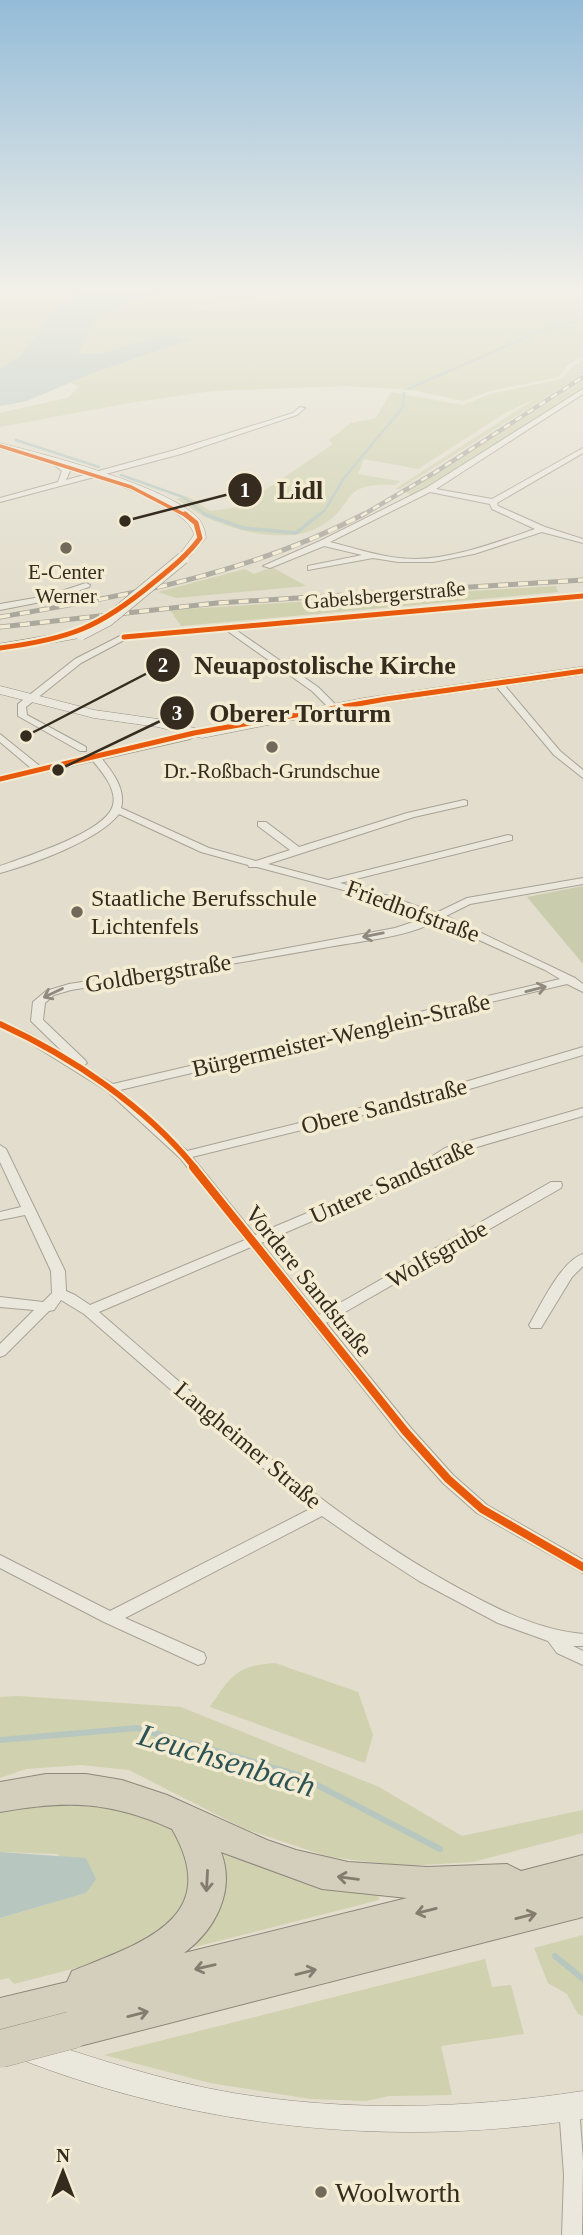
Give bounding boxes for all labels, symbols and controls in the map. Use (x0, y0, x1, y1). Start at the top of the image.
callout: Lidl (228, 467, 337, 514)
text: Lidl (277, 476, 323, 505)
text: 1 (240, 478, 250, 502)
marker: E-Center Werner (58, 540, 74, 556)
place label: E-Center Werner (28, 560, 104, 608)
street label: Gabelsbergerstraße (303, 576, 467, 614)
callout: Neuapostolische Kirche (145, 641, 470, 688)
text: Neuapostolische Kirche (194, 651, 456, 680)
text: 2 (158, 653, 168, 677)
callout: Oberer Torturm (160, 689, 405, 736)
text: Oberer Torturm (209, 699, 391, 728)
text: 3 (172, 701, 182, 725)
marker: Dr.-Roßbach-Grundschue (264, 739, 280, 755)
place label: Dr.-Roßbach-Grundschue (164, 759, 380, 783)
street label: Friedhofstraße (343, 875, 483, 947)
place label: Staatliche Berufsschule Lichtenfels (91, 885, 317, 939)
marker: Staatliche Berufsschule Lichtenfels (69, 904, 85, 920)
one-way arrow (362, 929, 385, 942)
street label: Goldbergstraße (83, 949, 233, 997)
one-way arrow (524, 982, 547, 995)
one-way arrow (43, 987, 64, 1000)
street label: Bürgermeister-Wenglein-Straße (189, 988, 493, 1082)
street label: Obere Sandstraße (298, 1073, 470, 1139)
street label: Untere Sandstraße (306, 1133, 478, 1229)
street label: Vordere Sandstraße (240, 1200, 378, 1362)
street label: Wolfsgrube (382, 1215, 492, 1293)
street label: Langheimer Straße (169, 1376, 327, 1514)
water label: Leuchsenbach (133, 1716, 320, 1804)
one-way arrow (200, 1869, 213, 1892)
one-way arrow (338, 1872, 360, 1885)
one-way arrow (415, 1905, 438, 1918)
one-way arrow (514, 1909, 537, 1922)
one-way arrow (194, 1961, 217, 1974)
one-way arrow (294, 1965, 317, 1978)
one-way arrow (126, 2007, 149, 2020)
north arrow (28, 2137, 98, 2207)
text: N (56, 2145, 70, 2166)
place label: Woolworth (335, 2177, 460, 2208)
marker: Woolworth (313, 2184, 329, 2200)

